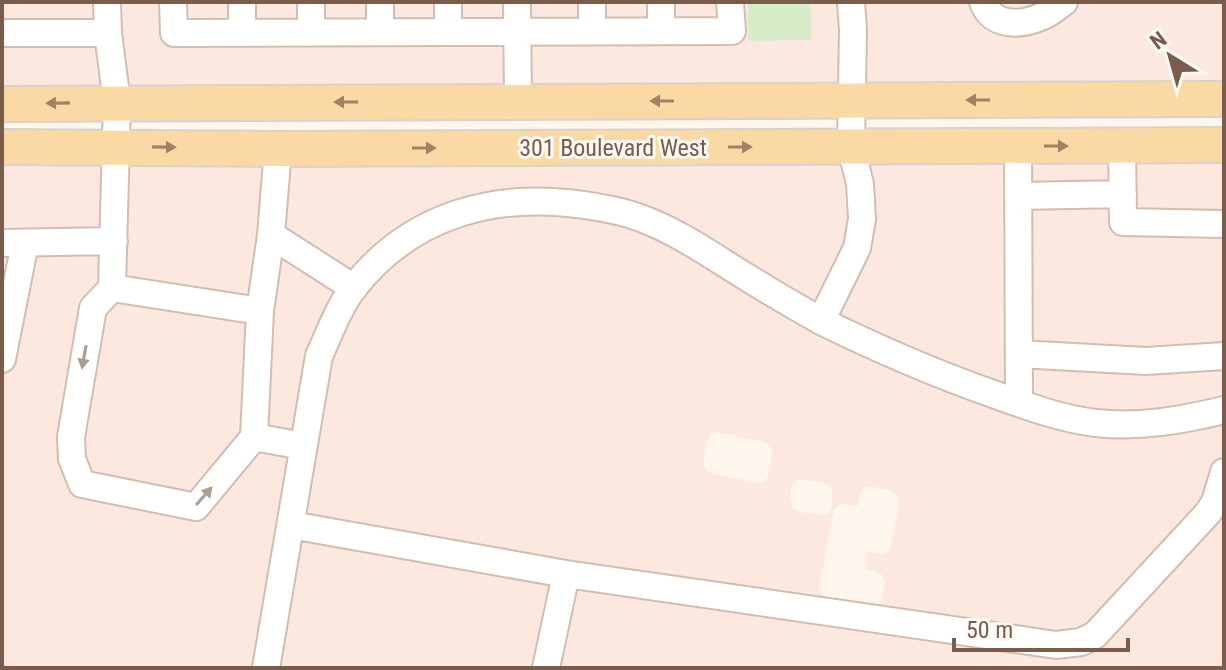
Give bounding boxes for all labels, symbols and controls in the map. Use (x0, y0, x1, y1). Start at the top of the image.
north arrow (1130, 16, 1210, 96)
text: N (1145, 26, 1171, 54)
one-way arrow (965, 94, 990, 106)
one-way arrow (649, 95, 674, 107)
one-way arrow (333, 96, 358, 108)
one-way arrow (45, 97, 70, 110)
street label: 301 Boulevard West (519, 134, 707, 162)
one-way arrow (1044, 140, 1069, 153)
one-way arrow (152, 141, 177, 153)
one-way arrow (728, 141, 753, 153)
one-way arrow (412, 142, 437, 154)
one-way arrow (78, 345, 90, 370)
one-way arrow (195, 486, 212, 506)
scale bar (954, 602, 1128, 652)
text: 50 m (966, 616, 1013, 644)

